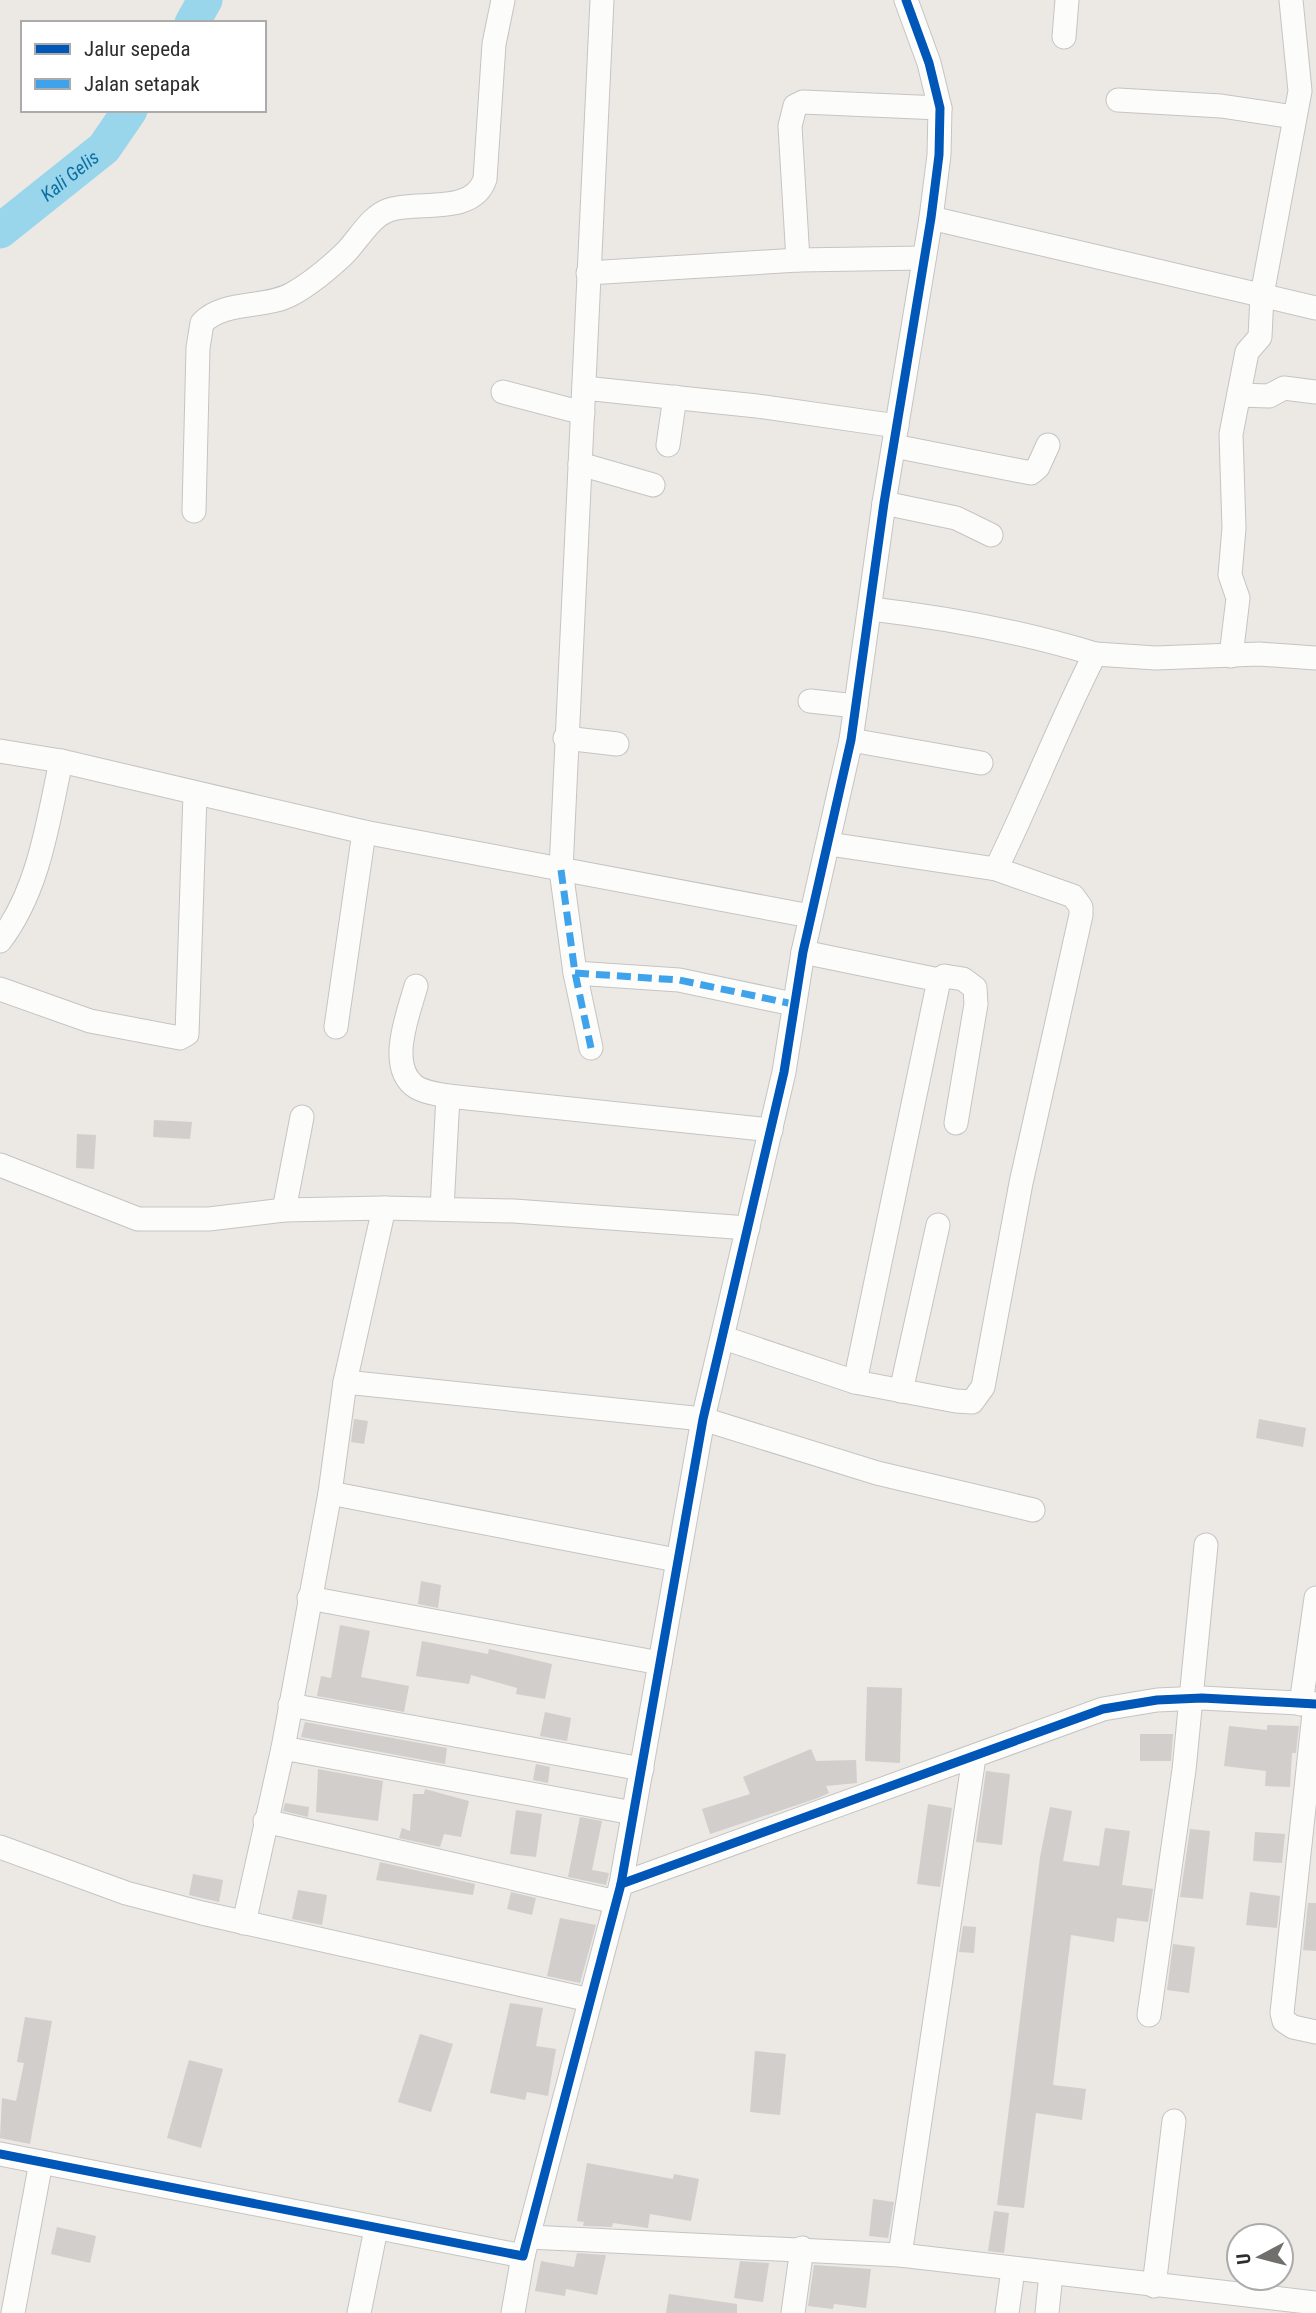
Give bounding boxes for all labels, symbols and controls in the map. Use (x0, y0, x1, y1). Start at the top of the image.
legend (21, 21, 266, 112)
text: Jalur sepeda (84, 37, 191, 61)
text: Jalan setapak (84, 72, 200, 96)
water label: Kali Gelis (36, 146, 104, 206)
north arrow (1225, 2222, 1295, 2292)
text: U (1232, 2252, 1256, 2266)

